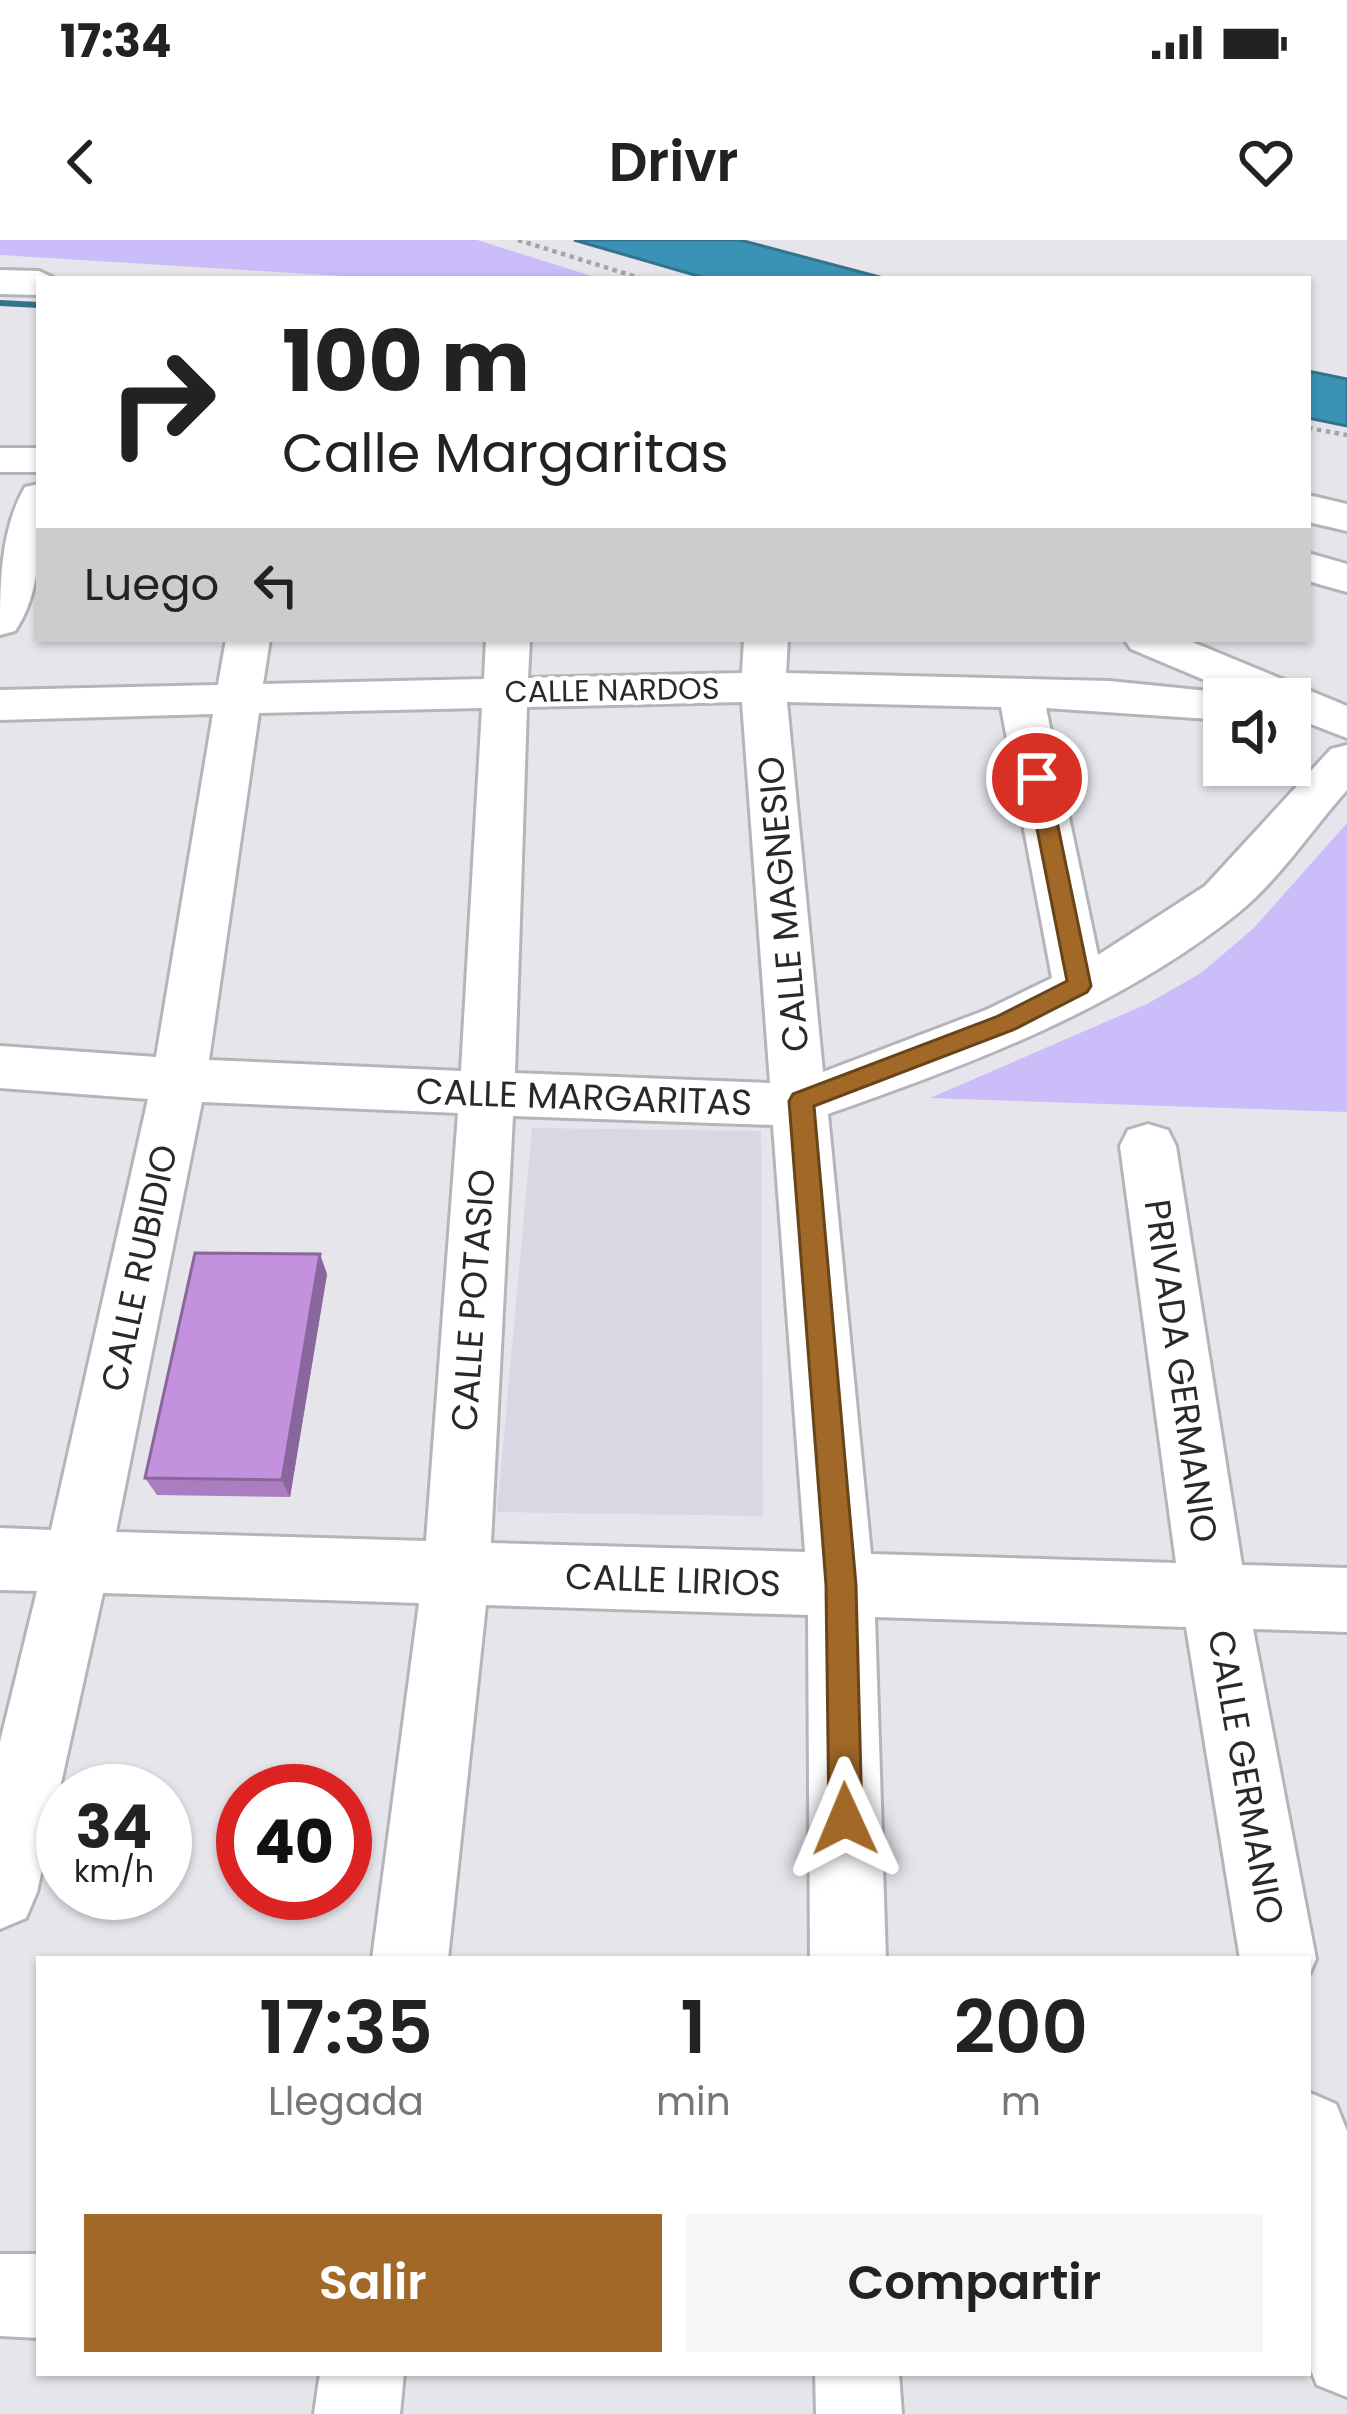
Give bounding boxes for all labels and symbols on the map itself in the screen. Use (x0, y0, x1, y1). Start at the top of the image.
street label: CALLE NARDOS (504, 667, 720, 713)
pin (986, 727, 1088, 829)
street label: CALLE MAGNESIO (745, 754, 821, 1054)
street label: CALLE MARGARITAS (415, 1066, 753, 1128)
street label: CALLE RUBIDIO (88, 1140, 190, 1396)
street label: CALLE POTASIO (438, 1167, 508, 1433)
street label: PRIVADA GERMANIO (1132, 1196, 1230, 1546)
street label: CALLE LIRIOS (564, 1551, 782, 1609)
street label: CALLE GERMANIO (1195, 1626, 1297, 1928)
position arrow (782, 1756, 908, 1882)
speed limit sign: 40 (216, 1764, 372, 1920)

